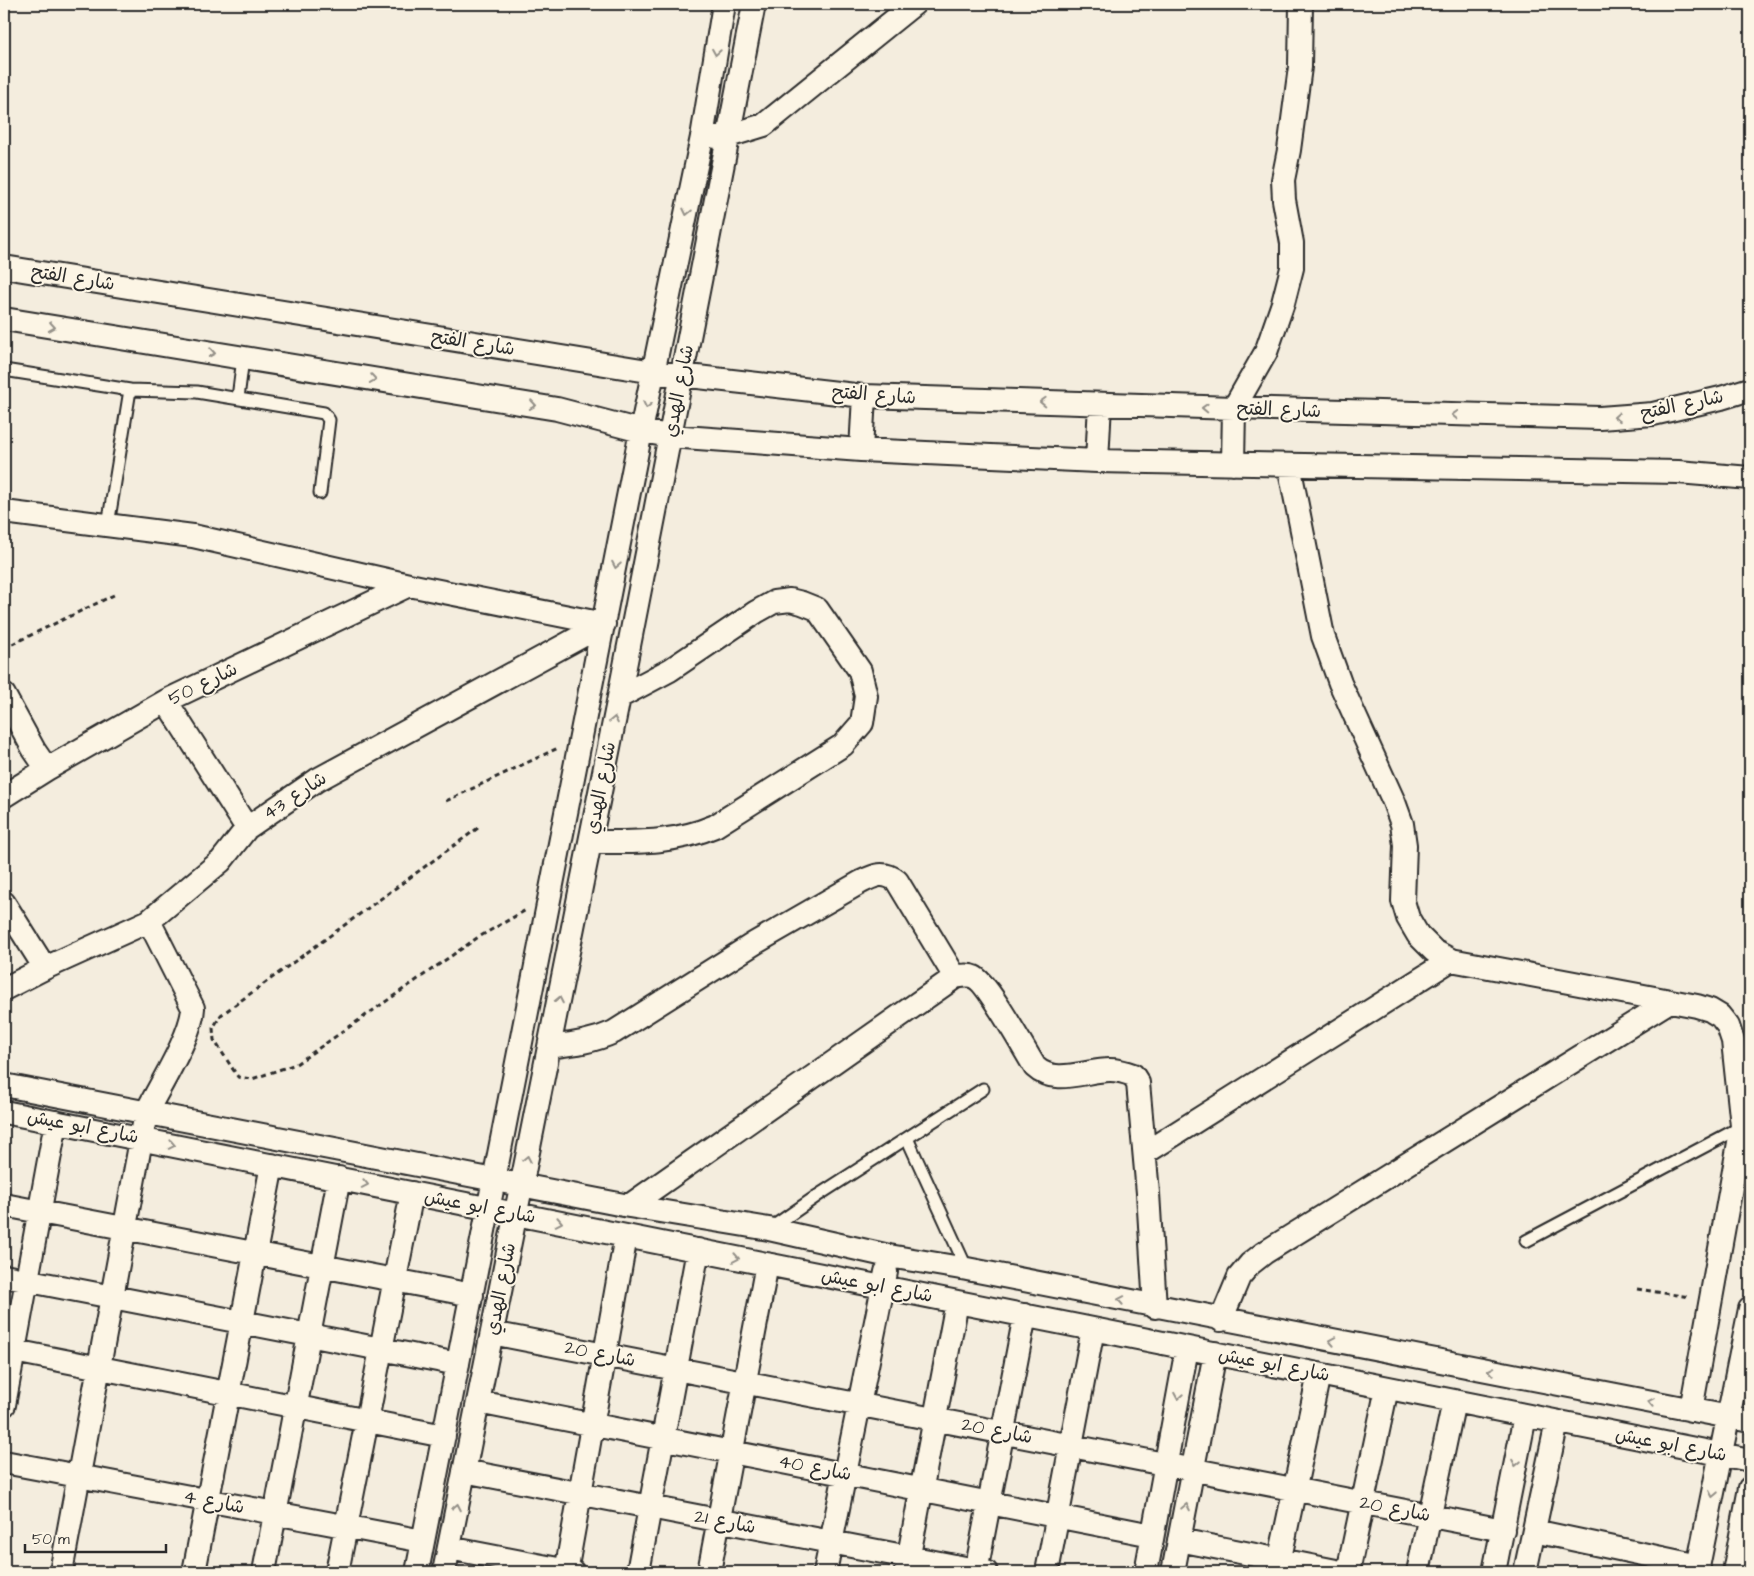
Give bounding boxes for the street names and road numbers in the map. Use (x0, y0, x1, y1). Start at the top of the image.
street label: شارع الفتح (29, 258, 117, 298)
street label: شارع الفتح (429, 323, 517, 363)
street label: شارع الهدي (657, 342, 701, 440)
street label: شارع الفتح (831, 379, 917, 411)
street label: شارع الفتح (1638, 383, 1726, 427)
street label: شارع الفتح (1236, 395, 1322, 425)
street label: شارع 50 (164, 656, 242, 712)
street label: شارع الهدي (579, 739, 623, 837)
street label: شارع 43 (258, 765, 332, 827)
street label: شارع ابو عيش (25, 1103, 141, 1151)
street label: شارع ابو عيش (422, 1183, 538, 1231)
street label: شارع الهدي (479, 1240, 523, 1338)
street label: شارع ابو عيش (819, 1262, 935, 1310)
street label: شارع 20 (562, 1334, 638, 1374)
street label: شارع ابو عيش (1216, 1341, 1332, 1389)
street label: شارع 20 (959, 1411, 1035, 1451)
street label: شارع ابو عيش (1613, 1421, 1729, 1469)
street label: شارع 40 (776, 1448, 854, 1488)
street label: شارع 4 (181, 1483, 247, 1521)
street label: شارع 20 (1357, 1489, 1433, 1529)
street label: شارع 21 (692, 1503, 758, 1541)

